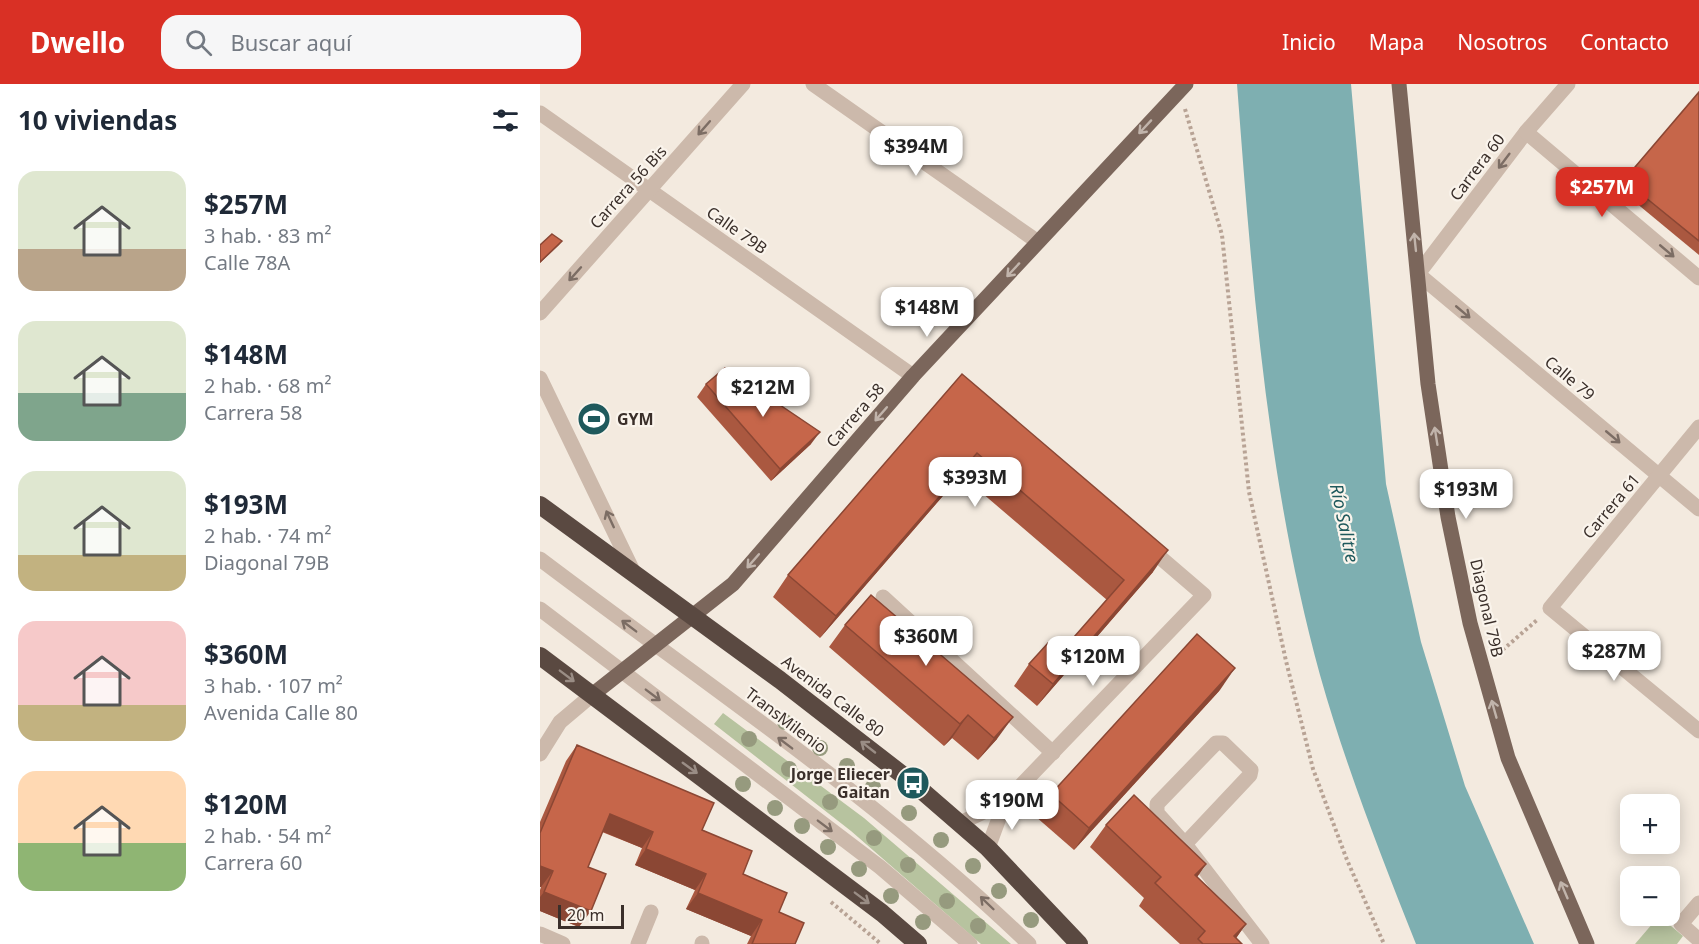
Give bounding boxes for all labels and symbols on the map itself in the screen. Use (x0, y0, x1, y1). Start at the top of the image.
one-way arrow (697, 120, 711, 135)
one-way arrow (1138, 120, 1153, 135)
pin: $394M (874, 126, 958, 177)
street label: Carrera 60 (1445, 129, 1509, 205)
street label: Carrera 56 Bis (585, 141, 671, 233)
one-way arrow (1498, 153, 1510, 169)
pin: $257M (1560, 167, 1644, 218)
street label: Calle 79B (702, 201, 772, 259)
one-way arrow (1409, 233, 1420, 253)
one-way arrow (1659, 244, 1674, 258)
one-way arrow (1006, 262, 1020, 277)
one-way arrow (568, 266, 582, 281)
pin: $148M (885, 287, 969, 338)
one-way arrow (1455, 305, 1471, 318)
street label: Calle 79 (1540, 351, 1600, 405)
pin: $212M (721, 367, 805, 418)
street label: Carrera 58 (821, 378, 889, 452)
sports icon: GYM (576, 401, 612, 437)
one-way arrow (874, 406, 888, 421)
place label: GYM (617, 408, 654, 430)
one-way arrow (1430, 427, 1441, 446)
one-way arrow (1605, 430, 1620, 444)
pin: $393M (933, 457, 1017, 508)
pin: $193M (1424, 469, 1508, 520)
street label: Carrera 61 (1577, 469, 1645, 543)
water label: Río Salitre (1325, 481, 1365, 565)
one-way arrow (604, 511, 616, 529)
one-way arrow (746, 553, 760, 568)
street label: Diagonal 79B (1465, 557, 1509, 659)
pin: $360M (884, 616, 968, 667)
one-way arrow (622, 620, 638, 632)
pin: $287M (1572, 631, 1656, 682)
pin: $120M (1051, 636, 1135, 687)
street label: Avenida Calle 80 (777, 650, 889, 742)
one-way arrow (558, 670, 574, 682)
street label: TransMilenio (741, 682, 831, 758)
one-way arrow (645, 689, 661, 702)
one-way arrow (1488, 700, 1499, 719)
one-way arrow (778, 736, 794, 749)
one-way arrow (860, 741, 876, 754)
one-way arrow (681, 761, 697, 774)
place label: Jorge Eliecer Gaitan (789, 763, 890, 803)
bus stop icon: Jorge Eliecer Gaitan (895, 765, 931, 801)
pin: $190M (970, 780, 1054, 831)
one-way arrow (817, 820, 833, 832)
one-way arrow (1558, 882, 1569, 900)
one-way arrow (854, 891, 870, 904)
one-way arrow (980, 897, 995, 911)
scale bar (558, 902, 624, 930)

